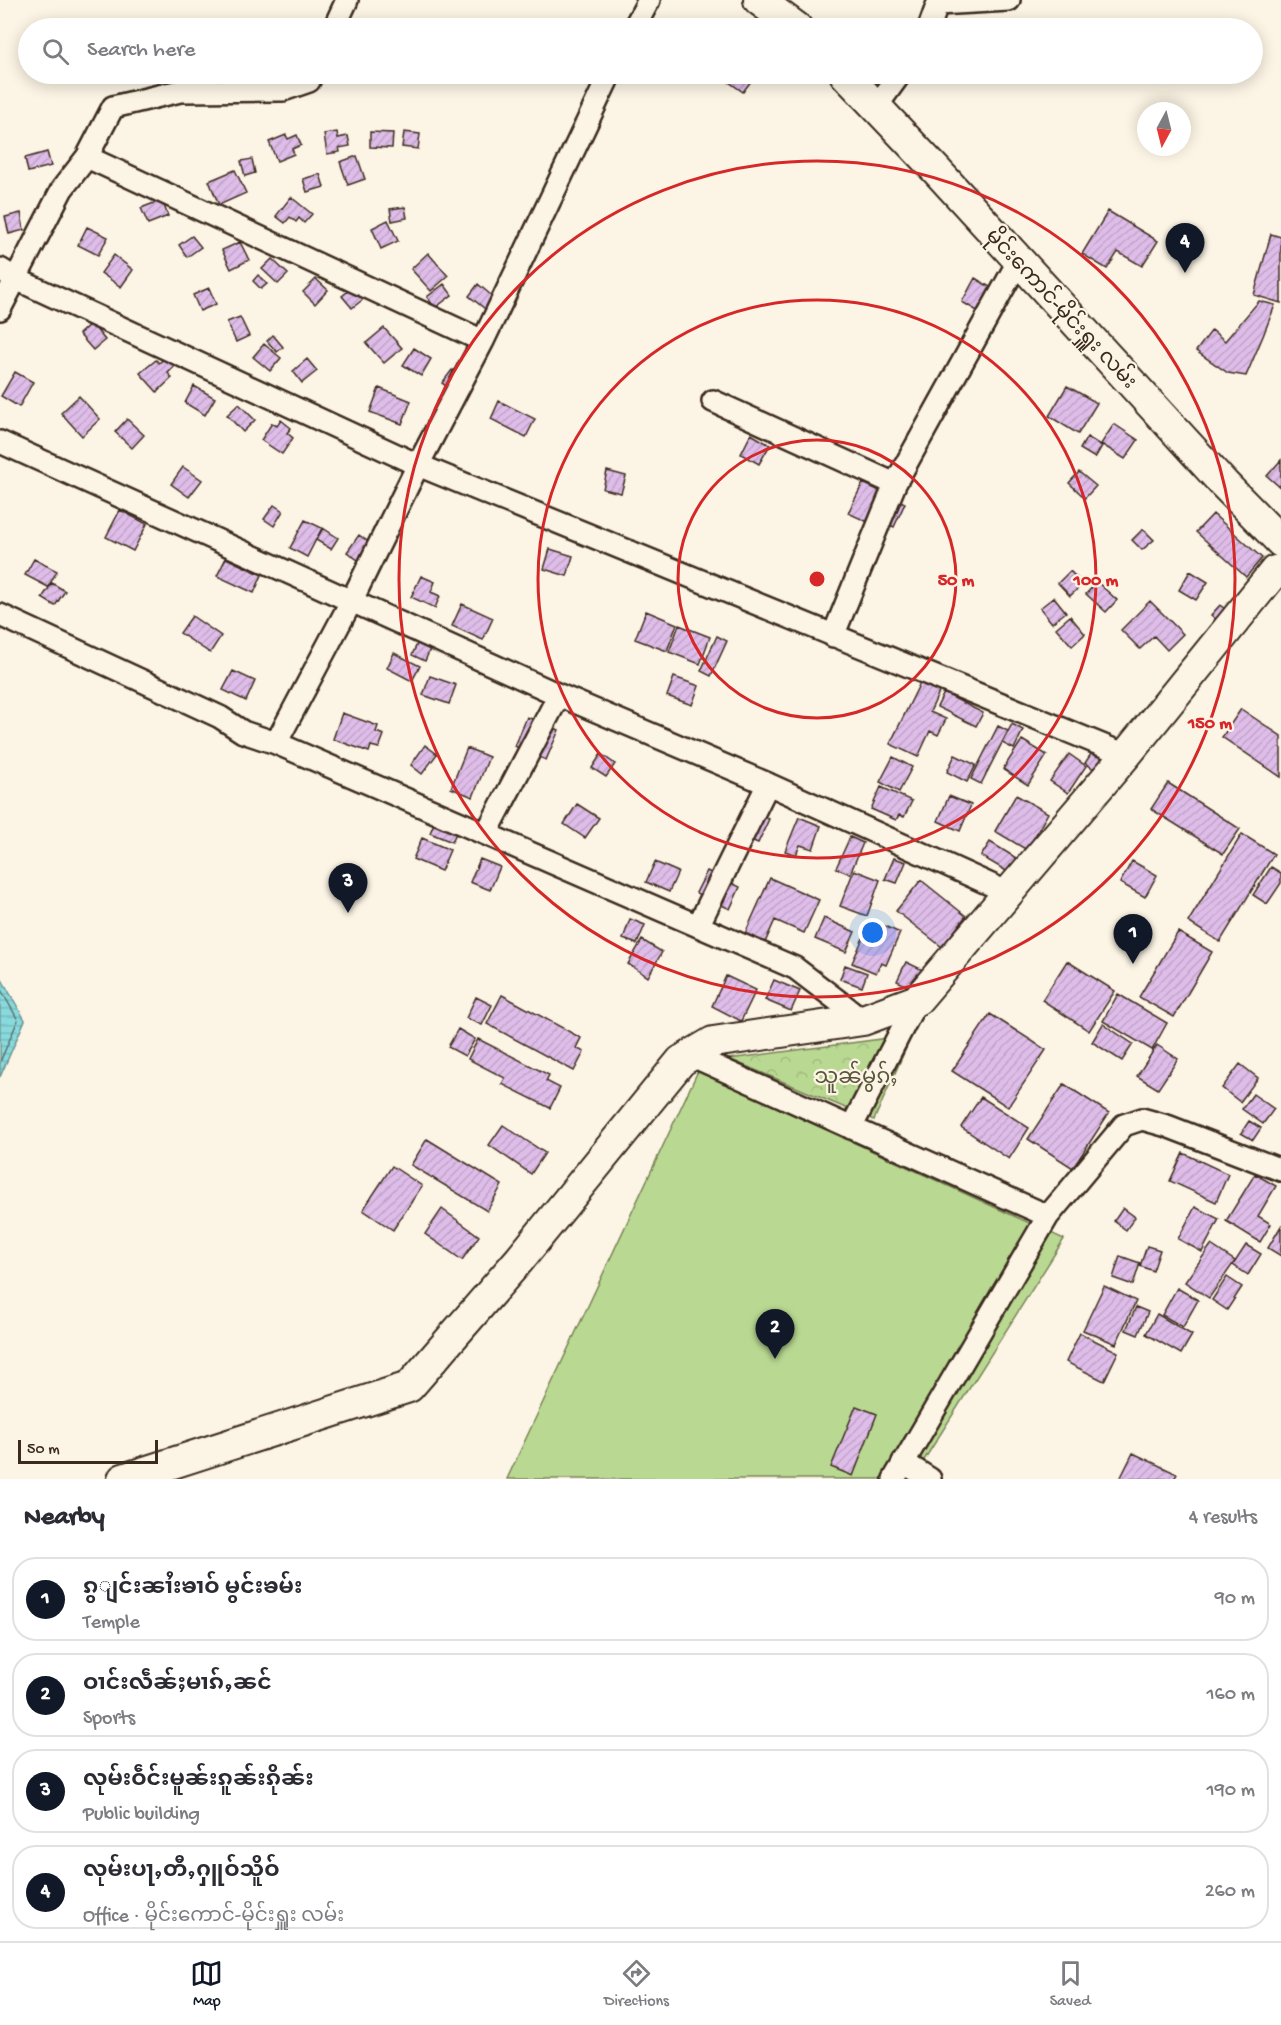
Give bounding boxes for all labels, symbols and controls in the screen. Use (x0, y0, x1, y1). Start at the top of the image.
search box (18, 18, 1263, 84)
icon: search (39, 35, 72, 68)
text: Search here (87, 38, 195, 64)
north arrow (1137, 102, 1191, 156)
street label: မိုင်းကောင်-မိုင်းရှူး လမ်း (978, 220, 1145, 396)
pin: 4 (1166, 224, 1204, 273)
centre of rings (807, 569, 827, 589)
text: 50 m (938, 571, 975, 592)
text: 100 m (1073, 571, 1119, 592)
text: 150 m (1187, 714, 1232, 735)
pin: 3 (328, 864, 368, 913)
pin: 1 (1114, 914, 1152, 964)
your location (858, 918, 887, 947)
park label: သူၼ်မွၵ်ႇ (815, 1060, 897, 1093)
pin: 2 (756, 1310, 794, 1359)
scale bar (18, 1437, 158, 1464)
text: 50 m (27, 1441, 60, 1460)
text: Nearby (24, 1503, 105, 1534)
text: 4 results (1189, 1507, 1257, 1530)
text: ၵွျင်းၼၢႆးၶၢဝ် မွင်းၶမ်း (83, 1576, 302, 1602)
text: 1 (41, 1588, 50, 1611)
text: 90 m (1215, 1588, 1255, 1611)
text: Temple (83, 1612, 140, 1635)
text: ဝၢင်းလဵၼ်ႈမၢၵ်ႇၼင် (83, 1672, 272, 1698)
text: 2 (41, 1684, 50, 1707)
text: 160 m (1206, 1684, 1255, 1707)
text: Sports (83, 1708, 135, 1731)
text: လုမ်းဝဵင်းမူၼ်းၵူၼ်းၵိုၼ်း (83, 1768, 314, 1794)
text: 3 (40, 1780, 51, 1803)
text: 190 m (1207, 1780, 1255, 1803)
text: Public building (83, 1804, 200, 1827)
text: လုမ်းပႃႇတီႇႁူဝ်သိူဝ် (83, 1859, 279, 1885)
text: 4 (41, 1881, 50, 1904)
text: 260 m (1205, 1881, 1255, 1904)
text: Office · မိုင်းကောင်-မိုင်းရှူး လမ်း (83, 1906, 344, 1929)
tab: Map (190, 1957, 223, 2012)
tab: Directions (604, 1957, 669, 2012)
tab: Saved (1050, 1957, 1091, 2012)

